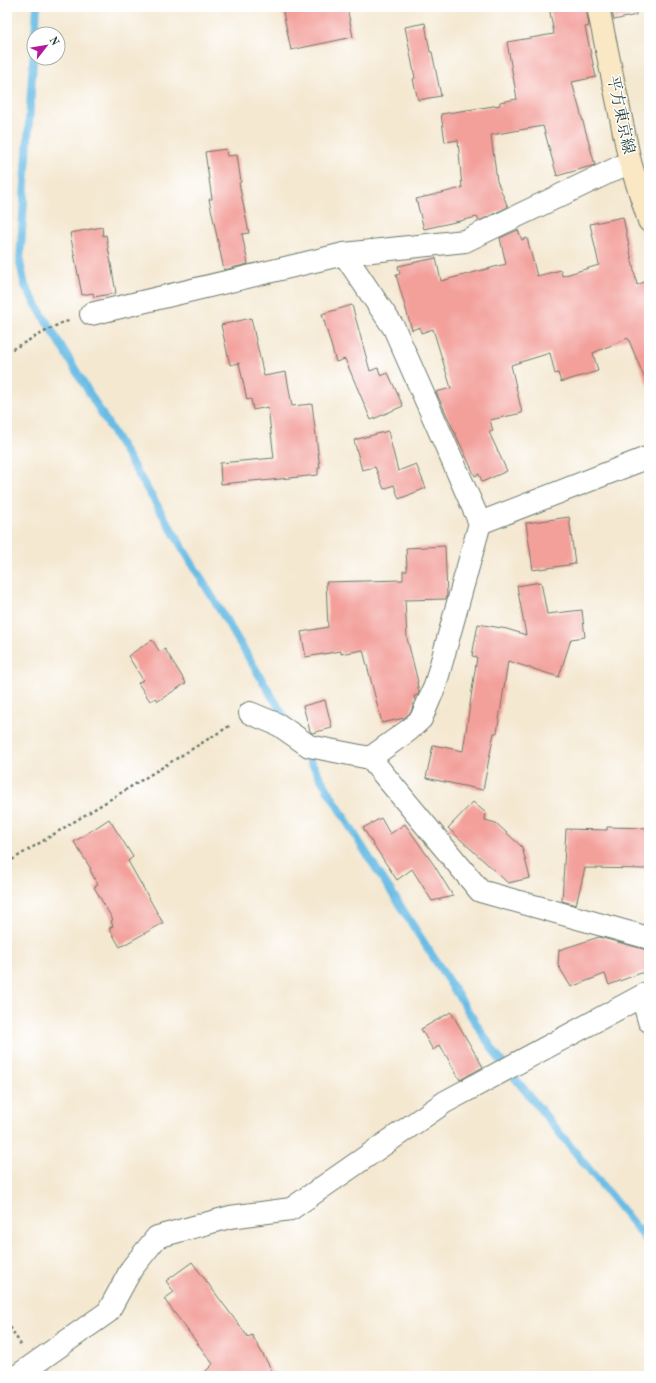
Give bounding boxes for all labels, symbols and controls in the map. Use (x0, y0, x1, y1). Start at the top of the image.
north arrow (26, 26, 66, 66)
text: N (46, 35, 60, 49)
street label: 平方東京線 (604, 74, 638, 156)

